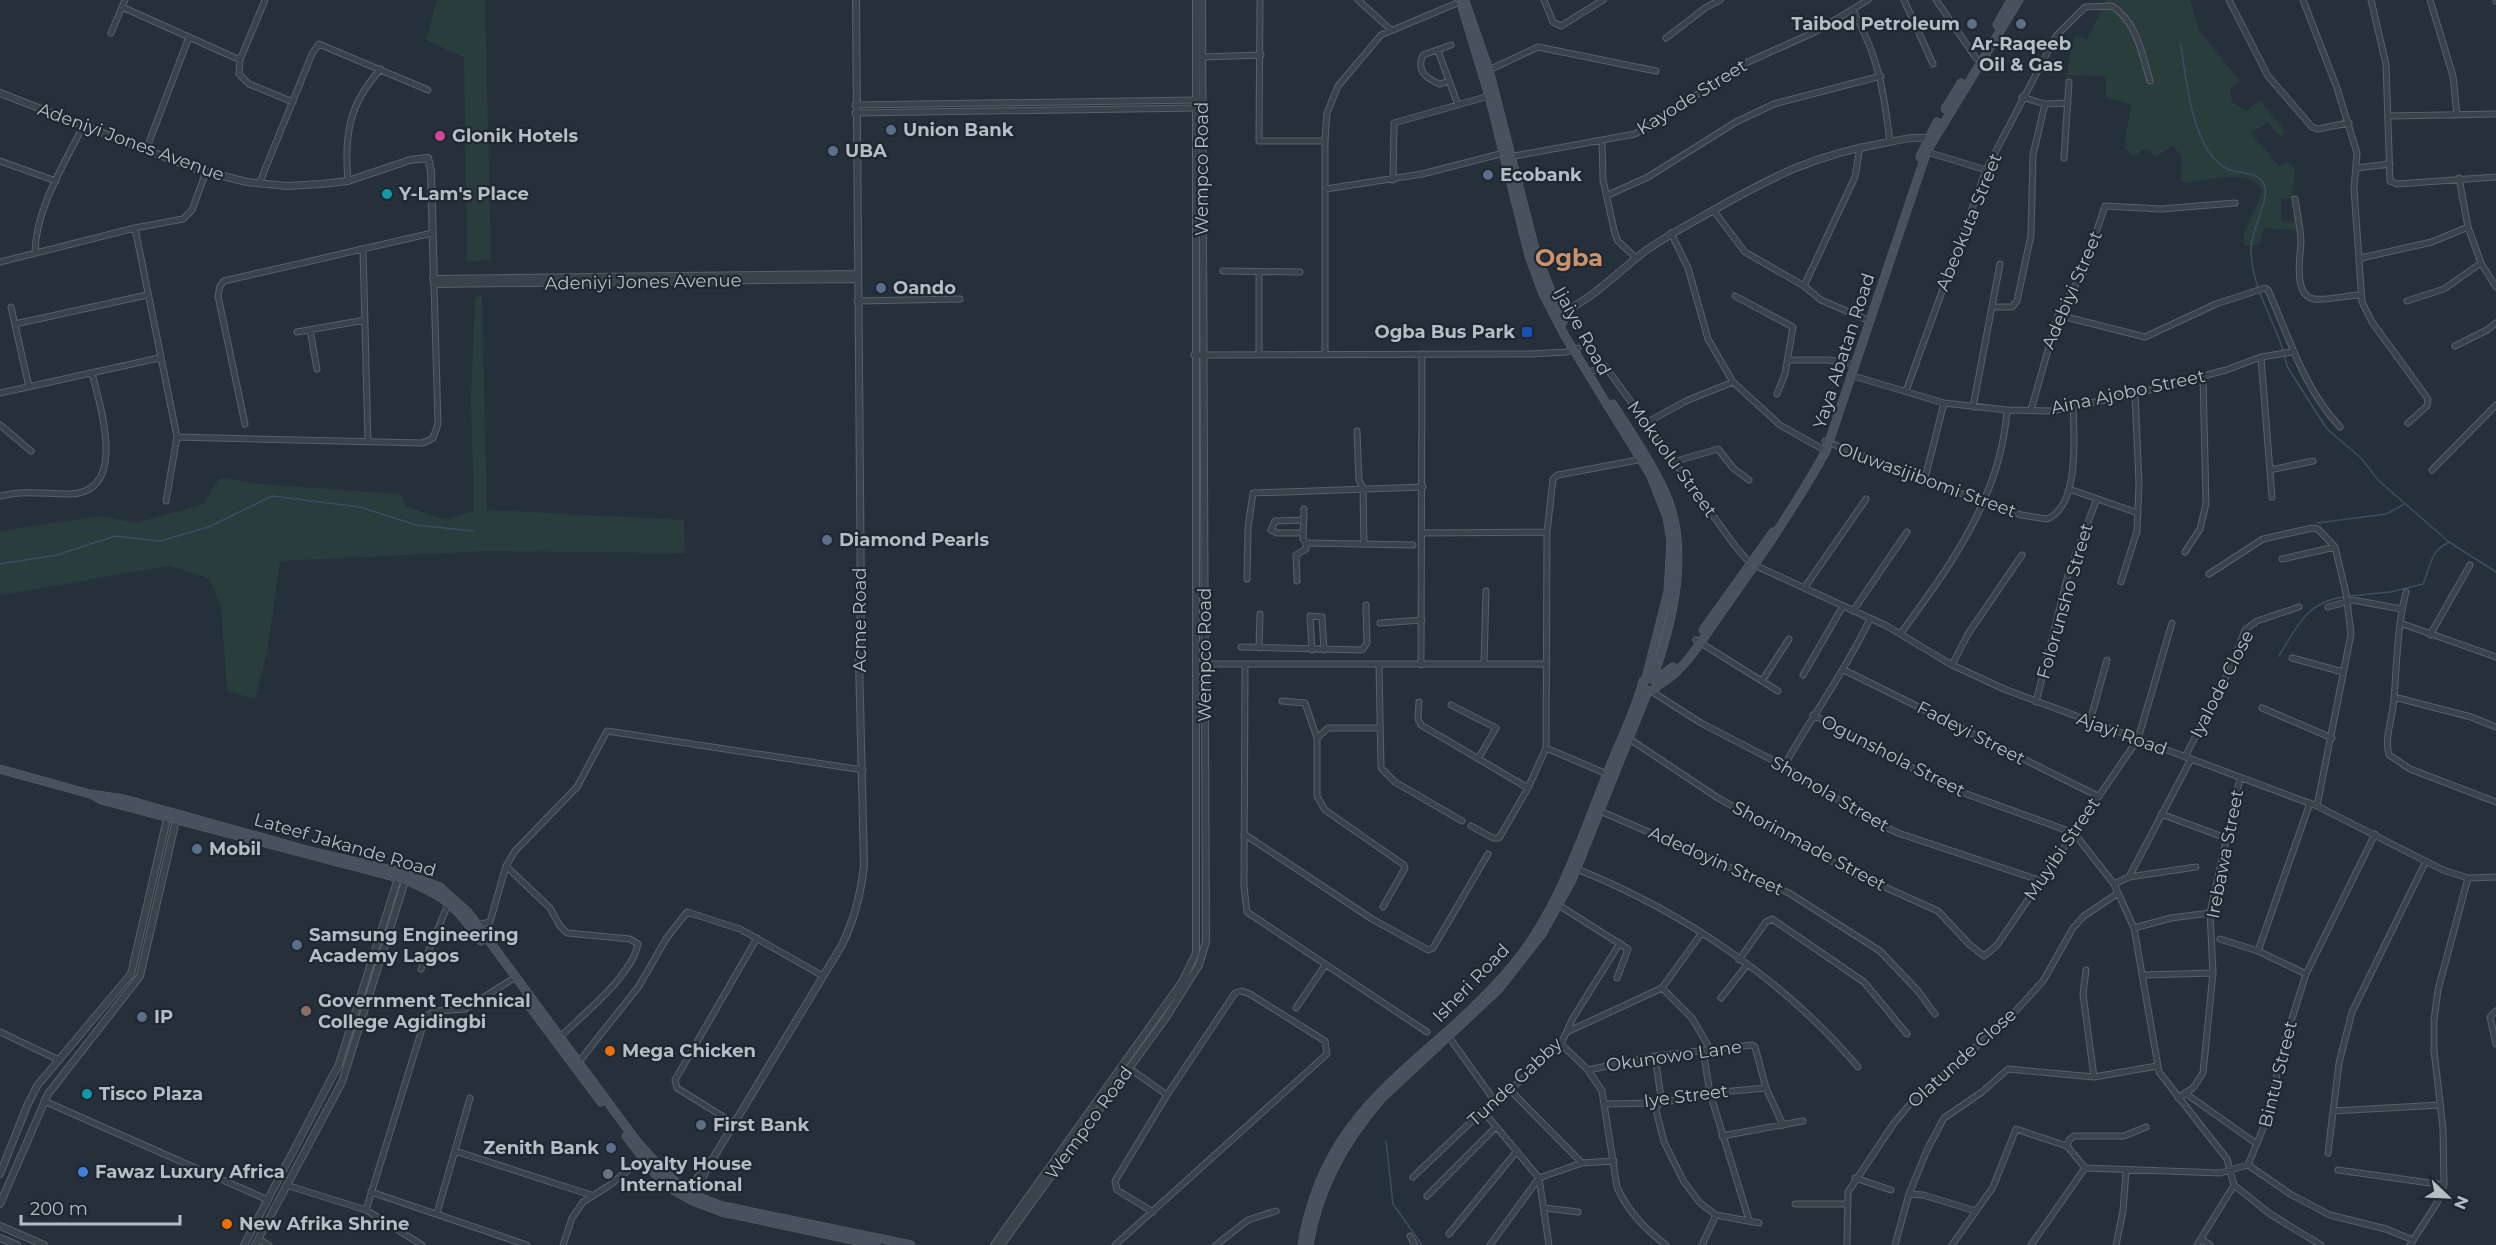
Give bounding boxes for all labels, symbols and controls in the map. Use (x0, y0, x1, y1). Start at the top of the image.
place label: Taibod Petroleum (1791, 13, 1960, 35)
marker: Taibod Petroleum (1965, 17, 1979, 31)
marker: Ar-Raqeeb Oil & Gas (2014, 17, 2028, 31)
place label: Ar-Raqeeb Oil & Gas (1970, 33, 2071, 76)
street label: Kayode Street (1633, 54, 1751, 140)
street label: Adeniyi Jones Avenue (35, 98, 227, 186)
street label: Wempco Road (1191, 102, 1213, 236)
place label: Union Bank (903, 119, 1014, 141)
marker: Union Bank (884, 123, 898, 137)
place label: Glonik Hotels (452, 125, 578, 147)
marker: Glonik Hotels (433, 129, 447, 143)
place label: UBA (845, 140, 887, 162)
marker: UBA (826, 144, 840, 158)
street label: Abeokuta Street (1931, 150, 2007, 294)
place label: Ecobank (1500, 164, 1582, 186)
marker: Ecobank (1481, 168, 1495, 182)
place label: Y-Lam's Place (398, 183, 529, 205)
marker: Y-Lam's Place (380, 187, 394, 201)
street label: Adebiyi Street (2037, 227, 2107, 353)
district label: Ogba (1535, 243, 1603, 272)
street label: Adeniyi Jones Avenue (544, 269, 742, 295)
street label: Yaya Abatan Road (1808, 270, 1880, 432)
place label: Oando (893, 277, 956, 299)
marker: Oando (874, 281, 888, 295)
street label: Ijaiye Road (1549, 283, 1615, 379)
place label: Ogba Bus Park (1374, 321, 1515, 343)
marker: Ogba Bus Park (1520, 325, 1534, 339)
street label: Aina Ajobo Street (2049, 365, 2207, 419)
street label: Mokuolu Street (1622, 397, 1722, 521)
street label: Oluwasijibomi Street (1835, 437, 2019, 523)
street label: Folorunsho Street (2032, 520, 2098, 682)
place label: Diamond Pearls (839, 529, 989, 551)
marker: Diamond Pearls (820, 533, 834, 547)
street label: Acme Road (849, 568, 871, 672)
street label: Wempco Road (1194, 588, 1216, 722)
street label: Iyalode Close (2185, 626, 2259, 742)
street label: Fadeyi Street (1913, 696, 2029, 770)
street label: Ajayi Road (2074, 708, 2170, 760)
street label: Ogunshola Street (1817, 710, 1969, 802)
street label: Shonola Street (1767, 751, 1893, 837)
street label: Irebawa Street (2202, 788, 2248, 920)
street label: Muyibi Street (2019, 793, 2105, 905)
street label: Shorinmade Street (1729, 796, 1889, 896)
street label: Lateef Jakande Road (251, 808, 439, 882)
street label: Adedoyin Street (1645, 821, 1787, 901)
place label: Mobil (209, 838, 261, 860)
marker: Mobil (190, 842, 204, 856)
place label: Samsung Engineering Academy Lagos (308, 924, 519, 967)
marker: Samsung Engineering Academy Lagos (290, 938, 304, 952)
street label: Isheri Road (1428, 939, 1514, 1027)
place label: Government Technical College Agidingbi (318, 990, 531, 1033)
street label: Olatunde Close (1903, 1003, 2021, 1113)
marker: Government Technical College Agidingbi (299, 1004, 313, 1018)
place label: IP (154, 1006, 173, 1028)
marker: IP (135, 1010, 149, 1024)
street label: Bintu Street (2254, 1018, 2302, 1130)
street label: Tunde Gabby (1463, 1033, 1567, 1131)
street label: Okunowo Lane (1605, 1036, 1743, 1076)
place label: Mega Chicken (622, 1040, 756, 1062)
marker: Mega Chicken (603, 1044, 617, 1058)
street label: Wempco Road (1041, 1062, 1137, 1184)
street label: Iye Street (1643, 1080, 1729, 1112)
place label: Tisco Plaza (99, 1083, 203, 1105)
marker: Tisco Plaza (80, 1087, 94, 1101)
place label: First Bank (713, 1114, 809, 1136)
marker: First Bank (694, 1118, 708, 1132)
place label: Zenith Bank (483, 1137, 599, 1159)
marker: Zenith Bank (604, 1141, 618, 1155)
place label: Loyalty House International (620, 1153, 752, 1196)
place label: Fawaz Luxury Africa (95, 1161, 285, 1183)
marker: Fawaz Luxury Africa (76, 1165, 90, 1179)
marker: Loyalty House International (601, 1167, 615, 1181)
north arrow (2418, 1167, 2478, 1227)
scale bar (21, 1188, 180, 1226)
text: N (2450, 1193, 2473, 1212)
text: 200 m (30, 1198, 88, 1220)
place label: New Afrika Shrine (239, 1213, 409, 1235)
marker: New Afrika Shrine (220, 1217, 234, 1231)

